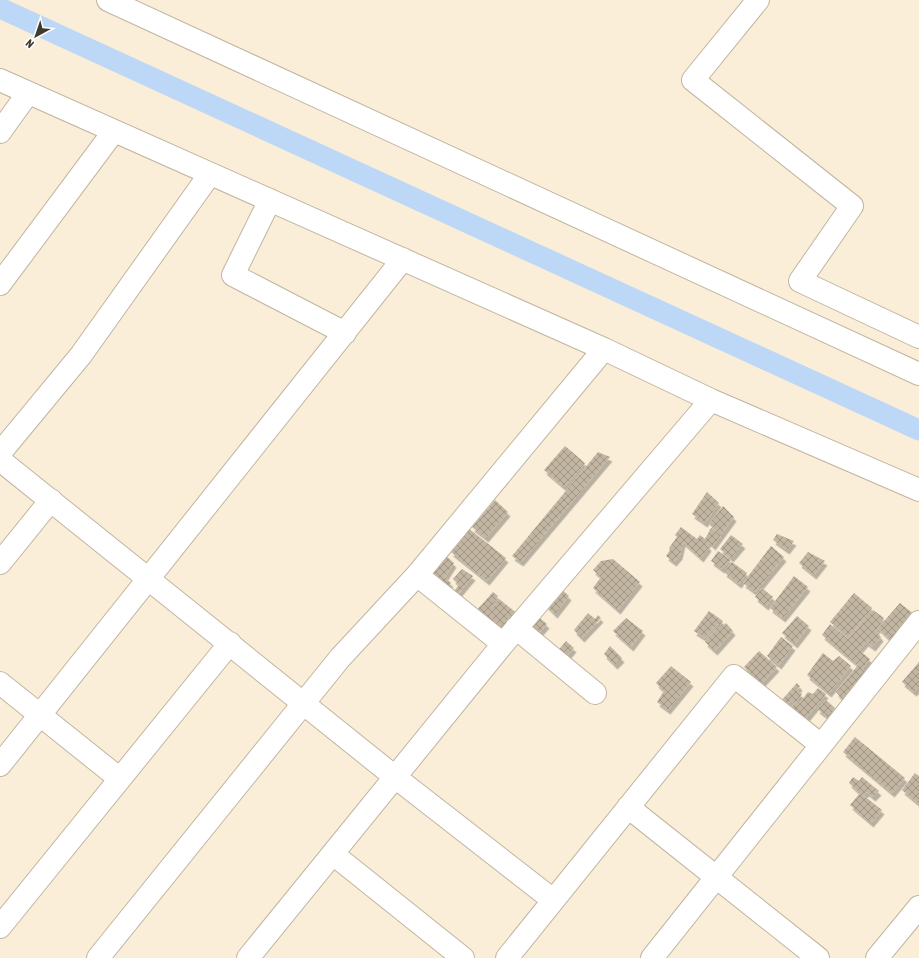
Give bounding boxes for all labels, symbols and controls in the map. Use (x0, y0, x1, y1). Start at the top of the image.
north arrow (16, 16, 56, 56)
text: N (23, 37, 36, 50)

